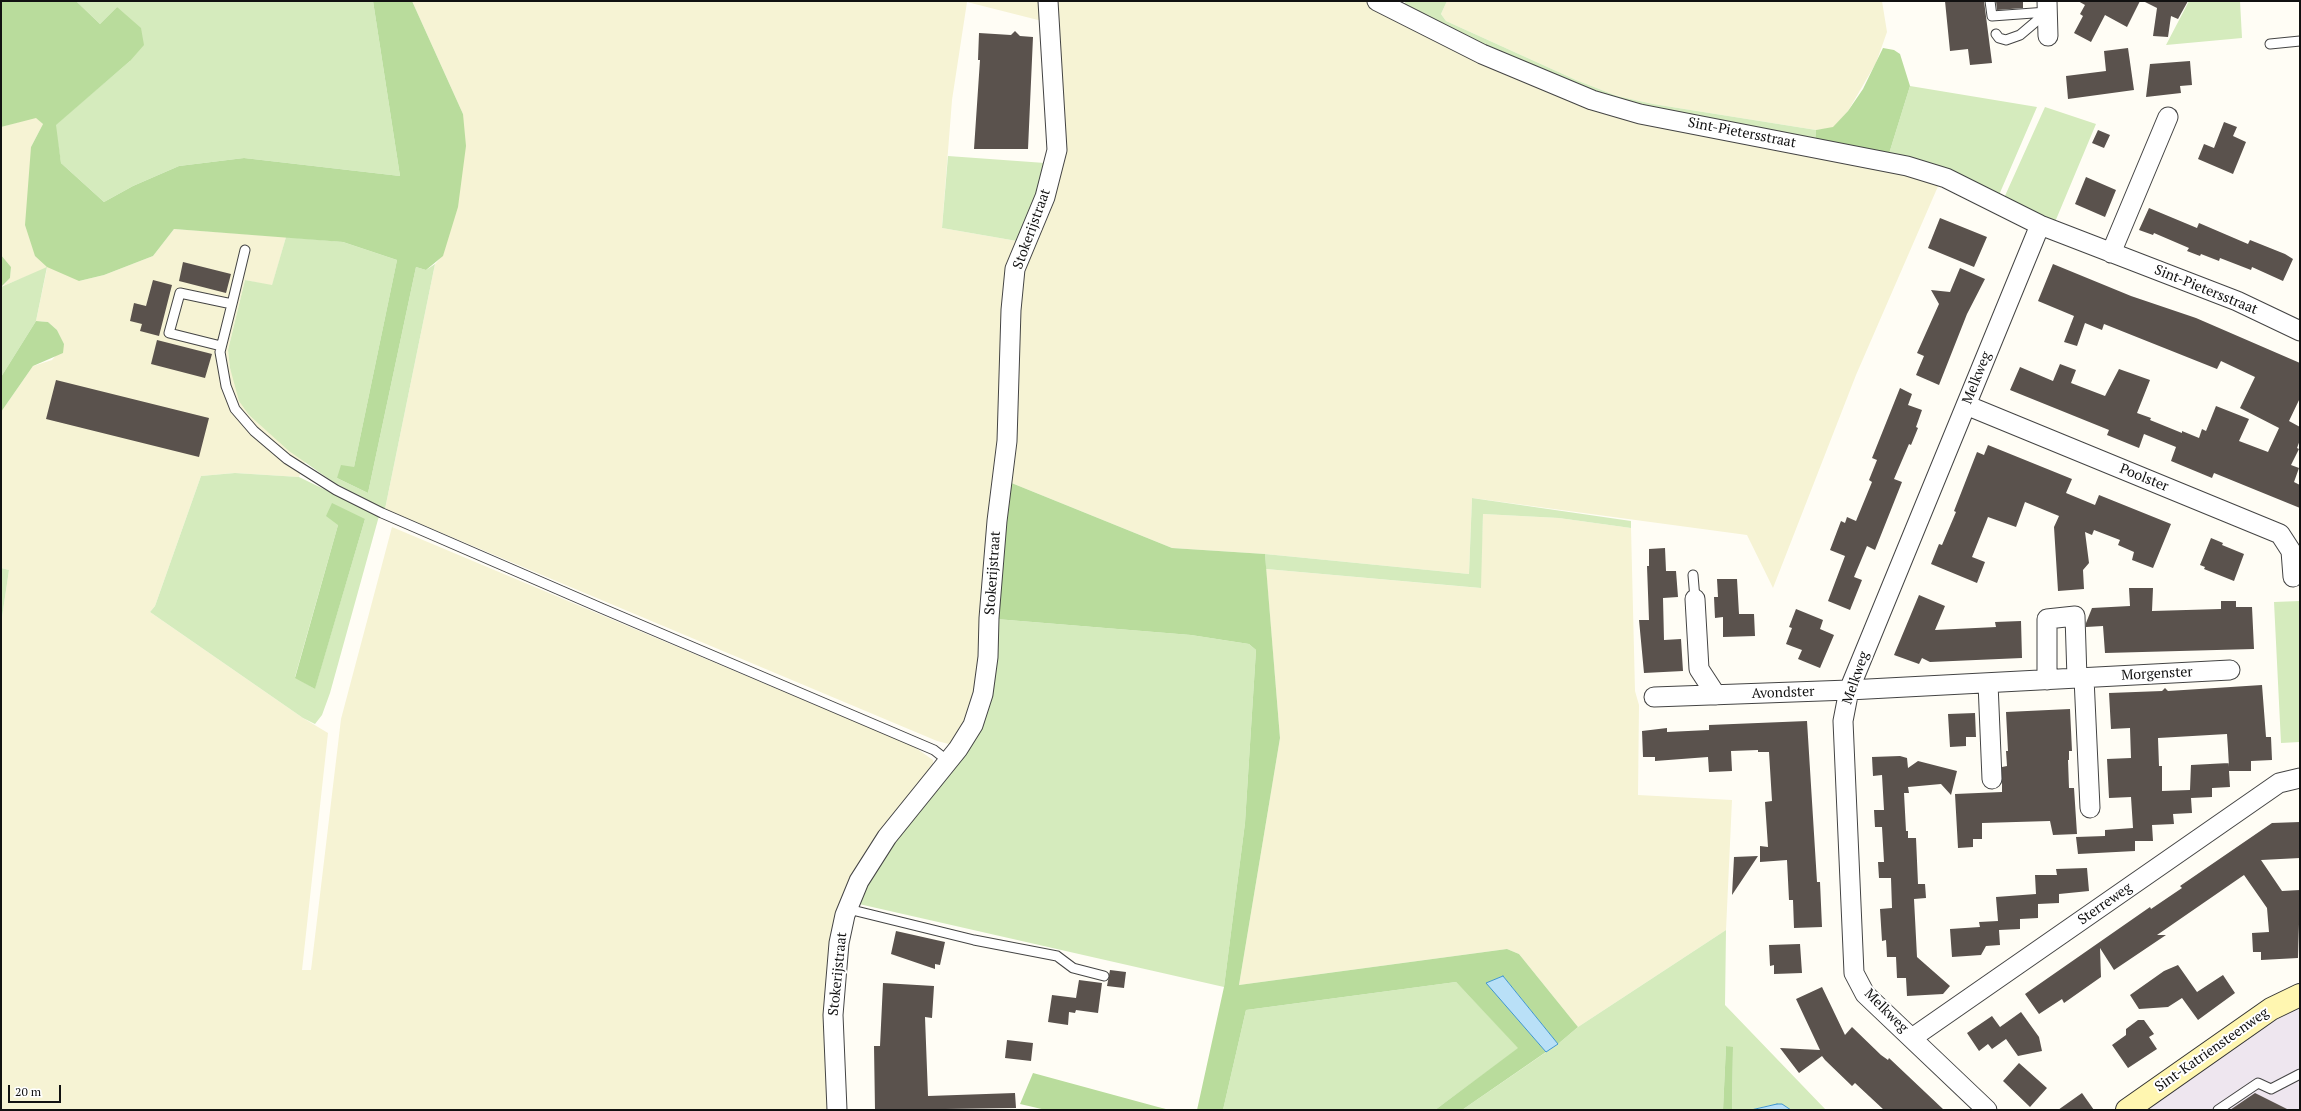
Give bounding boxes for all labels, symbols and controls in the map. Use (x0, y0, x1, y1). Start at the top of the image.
street label: Sint-Pietersstraat (1686, 114, 1798, 152)
street label: Stokerijstraat (1010, 187, 1054, 271)
street label: Sint-Pietersstraat (2152, 262, 2260, 318)
street label: Melkweg (1959, 349, 1995, 407)
street label: Poolster (2117, 461, 2171, 495)
street label: Stokerijstraat (982, 530, 1004, 616)
street label: Melkweg (1839, 649, 1873, 707)
street label: Morgenster (2121, 664, 2193, 684)
street label: Avondster (1751, 684, 1815, 702)
street label: Sterreweg (2075, 879, 2135, 929)
street label: Stokerijstraat (825, 931, 851, 1017)
street label: Melkweg (1861, 986, 1911, 1036)
street label: Sint-Katriensteenweg (2152, 1004, 2272, 1096)
scale bar (10, 1077, 63, 1103)
text: 20 m (15, 1084, 41, 1099)

